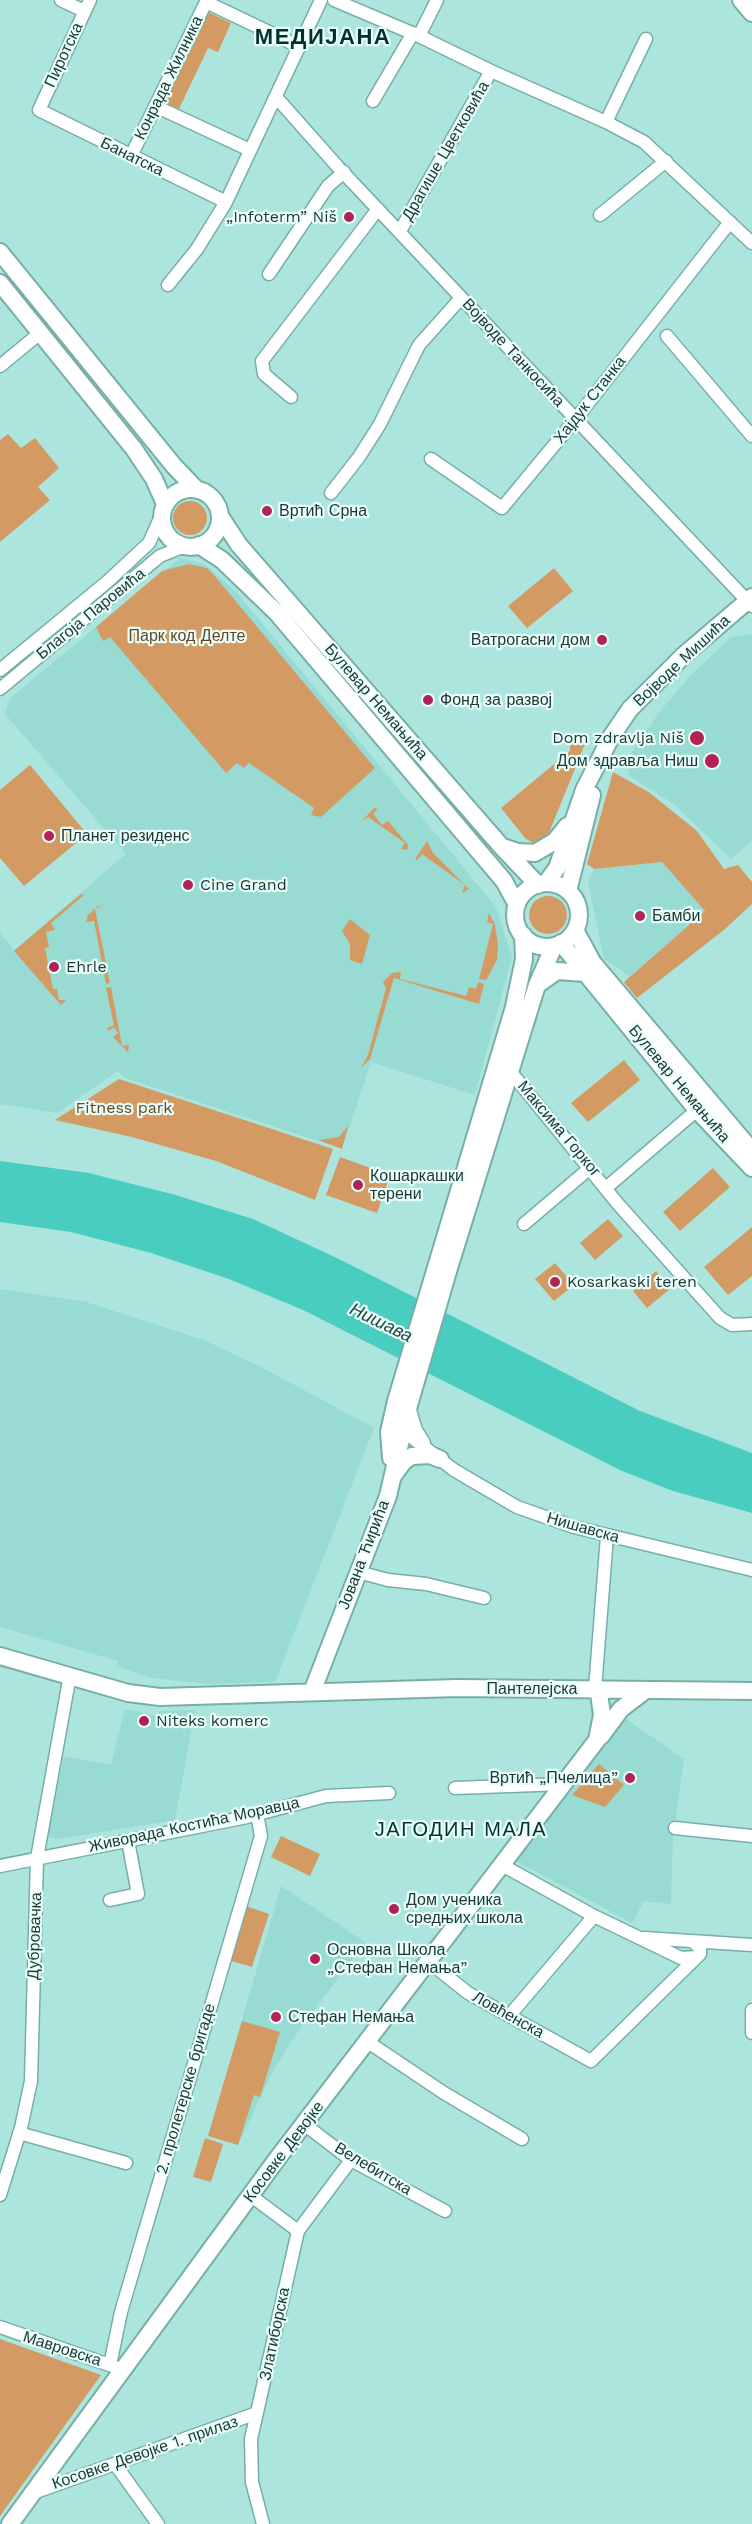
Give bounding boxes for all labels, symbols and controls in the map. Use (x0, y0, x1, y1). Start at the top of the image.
street label: Конрада Жилника (131, 13, 207, 143)
street label: Пиротска (41, 20, 87, 90)
district label: МЕДИЈАНА (255, 25, 391, 51)
street label: Драгише Цветковића (398, 78, 494, 224)
street label: Банатска (97, 133, 167, 181)
place label: „Infoterm” Niš (226, 207, 337, 227)
marker: „Infoterm” Niš (342, 210, 356, 224)
street label: Војводе Танкосића (458, 295, 568, 411)
street label: Хајдук Станка (550, 352, 630, 448)
place label: Вртић Срна (279, 501, 367, 521)
marker: Вртић Срна (260, 504, 274, 518)
street label: Благоја Паровића (33, 564, 149, 664)
street label: Војводе Мишића (630, 611, 734, 711)
park label: Парк код Делте (129, 626, 245, 646)
place label: Ватрогасни дом (471, 630, 590, 650)
marker: Ватрогасни дом (595, 633, 609, 647)
street label: Булевар Немањића (320, 640, 432, 764)
place label: Фонд за развој (440, 690, 552, 710)
marker: Фонд за развој (421, 693, 435, 707)
place label: Dom zdravlja Niš (552, 728, 684, 748)
marker: Dom zdravlja Niš (688, 729, 706, 747)
place label: Дом здравља Ниш (557, 751, 698, 771)
marker: Дом здравља Ниш (703, 752, 721, 770)
place label: Планет резиденс (61, 826, 190, 846)
marker: Планет резиденс (42, 829, 56, 843)
place label: Cine Grand (200, 875, 287, 895)
marker: Cine Grand (181, 878, 195, 892)
place label: Бамби (652, 906, 700, 926)
marker: Бамби (633, 909, 647, 923)
place label: Ehrle (66, 957, 107, 977)
marker: Ehrle (47, 960, 61, 974)
street label: Булевар Немањића (624, 1021, 734, 1147)
street label: Максима Горког (513, 1077, 605, 1181)
park label: Fitness park (76, 1098, 172, 1118)
place label: Кошаркашки терени (370, 1166, 464, 1204)
marker: Кошаркашки терени (351, 1178, 365, 1192)
place label: Kosarkaski teren (567, 1272, 697, 1292)
marker: Kosarkaski teren (548, 1275, 562, 1289)
water label: Нишава (346, 1299, 416, 1347)
street label: Јована Ћирића (334, 1498, 394, 1612)
street label: Нишавска (544, 1508, 622, 1548)
street label: Пантелејска (487, 1679, 577, 1699)
place label: Niteks komerc (156, 1711, 269, 1731)
marker: Niteks komerc (137, 1714, 151, 1728)
place label: Вртић „Пчелица” (489, 1768, 618, 1788)
marker: Вртић „Пчелица” (623, 1771, 637, 1785)
street label: Живорада Костића Моравца (87, 1793, 301, 1857)
district label: ЈАГОДИН МАЛА (375, 1818, 547, 1842)
place label: Дом ученика средњих школа (406, 1890, 523, 1928)
street label: Дубровачка (24, 1892, 46, 1980)
marker: Дом ученика средњих школа (387, 1902, 401, 1916)
place label: Основна Школа „Стефан Немања” (327, 1940, 467, 1978)
marker: Основна Школа „Стефан Немања” (308, 1952, 322, 1966)
street label: Ловћенска (469, 1988, 547, 2042)
street label: 2. пролетерске бригаде (152, 2001, 220, 2177)
place label: Стефан Немања (288, 2007, 414, 2027)
marker: Стефан Немања (269, 2010, 283, 2024)
street label: Косовке Девојке (240, 2098, 328, 2206)
street label: Велебитска (331, 2138, 415, 2200)
street label: Златиборска (256, 2286, 294, 2382)
street label: Мавровска (20, 2327, 104, 2371)
street label: Косовке Девојке 1. прилаз (50, 2412, 240, 2494)

